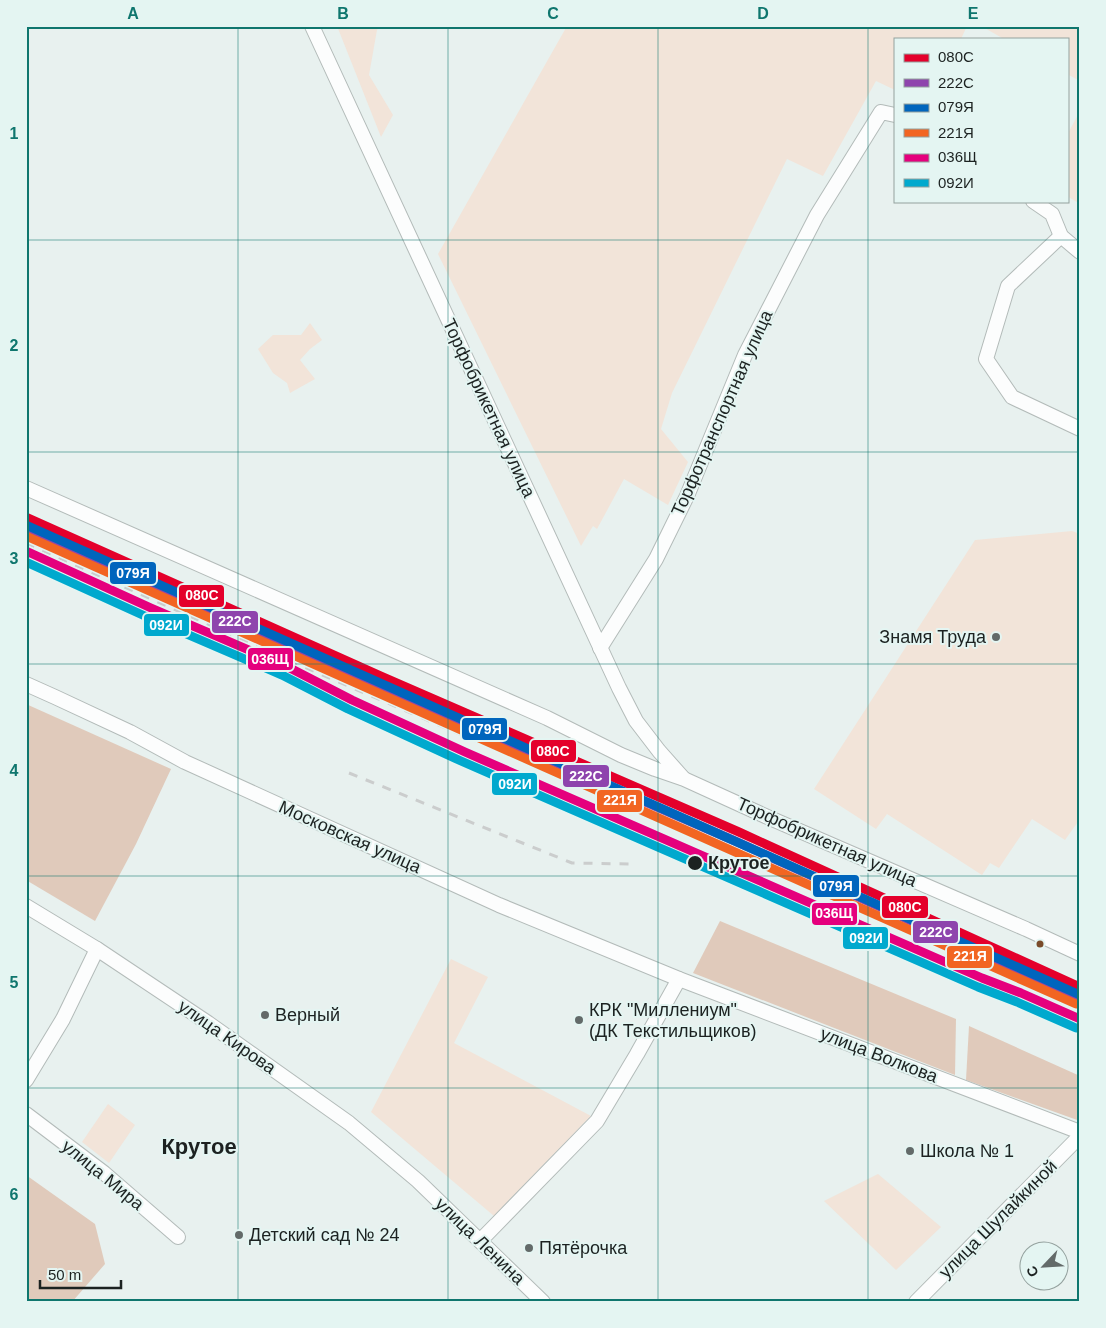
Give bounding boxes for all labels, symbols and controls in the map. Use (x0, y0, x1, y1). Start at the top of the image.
text: A (127, 5, 139, 22)
text: B (337, 5, 349, 22)
text: C (547, 5, 559, 22)
text: D (757, 5, 769, 22)
text: E (968, 5, 979, 22)
legend (894, 38, 1068, 202)
text: 080С (938, 48, 974, 65)
text: 222С (938, 74, 974, 91)
text: 079Я (938, 98, 974, 115)
text: 221Я (938, 124, 974, 141)
text: 1 (10, 125, 19, 142)
text: 036Щ (938, 148, 977, 165)
text: 092И (938, 174, 974, 191)
street label: Торфотранспортная улица (668, 306, 777, 519)
street label: Торфобрикетная улица (439, 316, 540, 501)
text: 2 (10, 337, 19, 354)
text: 3 (10, 550, 19, 567)
line badge: 079Я (109, 561, 157, 585)
text: 079Я (116, 565, 150, 581)
line badge: 080С (178, 584, 225, 608)
text: 080С (185, 587, 219, 603)
line badge: 222С (211, 610, 259, 634)
line badge: 092И (143, 613, 190, 637)
text: 222С (218, 613, 252, 629)
text: 092И (149, 617, 183, 633)
place label: Знамя Труда (879, 627, 987, 647)
marker: Знамя Труда (990, 631, 1002, 643)
line badge: 036Щ (247, 647, 294, 671)
text: 036Щ (251, 651, 290, 667)
line badge: 079Я (461, 717, 508, 741)
text: 079Я (468, 721, 502, 737)
line badge: 080С (530, 739, 577, 763)
text: 080С (536, 743, 570, 759)
text: 4 (10, 762, 19, 779)
line badge: 222С (562, 764, 610, 788)
text: 222С (569, 768, 603, 784)
line badge: 092И (491, 772, 538, 796)
text: 092И (498, 776, 532, 792)
line badge: 221Я (596, 789, 643, 813)
text: 221Я (603, 792, 637, 808)
street label: Торфобрикетная улица (734, 793, 921, 891)
street label: Московская улица (276, 797, 425, 878)
place label: Крутое (708, 853, 770, 873)
marker: Крутое (686, 854, 704, 872)
line badge: 079Я (812, 874, 860, 898)
text: 079Я (819, 878, 853, 894)
line badge: 080С (881, 895, 929, 919)
text: 080С (888, 899, 922, 915)
line badge: 036Щ (811, 902, 858, 926)
text: 036Щ (815, 905, 854, 921)
line badge: 222С (912, 920, 959, 944)
text: 222С (919, 924, 953, 940)
line badge: 092И (842, 926, 889, 950)
text: 092И (849, 930, 883, 946)
unlabelled marker (1035, 939, 1045, 949)
line badge: 221Я (946, 945, 993, 969)
text: 221Я (953, 948, 987, 964)
text: 5 (10, 974, 19, 991)
street label: улица Кирова (174, 996, 280, 1079)
place label: КРК "Миллениум" (ДК Текстильщиков) (589, 1000, 756, 1041)
place label: Верный (275, 1005, 340, 1025)
marker: Верный (259, 1009, 271, 1021)
marker: КРК "Миллениум" (ДК Текстильщиков) (573, 1014, 585, 1026)
street label: улица Волкова (817, 1023, 941, 1087)
district label: Крутое (161, 1134, 237, 1159)
street label: улица Мира (58, 1136, 149, 1215)
place label: Школа № 1 (920, 1141, 1014, 1161)
marker: Школа № 1 (904, 1145, 916, 1157)
street label: улица Шулайкиной (935, 1156, 1061, 1282)
text: 6 (10, 1186, 19, 1203)
street label: улица Ленина (431, 1193, 529, 1289)
place label: Детский сад № 24 (249, 1225, 399, 1245)
marker: Детский сад № 24 (233, 1229, 245, 1241)
place label: Пятёрочка (539, 1238, 628, 1258)
north arrow (1018, 1240, 1068, 1290)
marker: Пятёрочка (523, 1242, 535, 1254)
scale bar (40, 1258, 121, 1290)
text: С (1023, 1264, 1042, 1279)
text: 50 m (48, 1266, 81, 1283)

